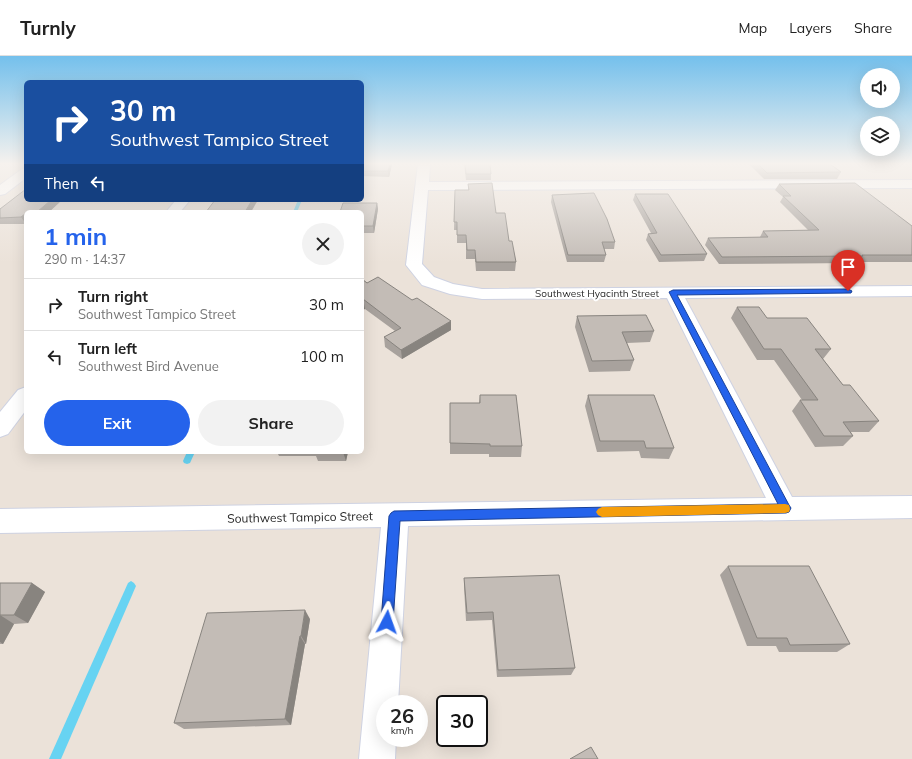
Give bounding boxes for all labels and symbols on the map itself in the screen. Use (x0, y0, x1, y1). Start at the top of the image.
pin (831, 250, 865, 291)
street label: Southwest Hyacinth Street (535, 287, 659, 300)
street label: Southwest Tampico Street (227, 508, 373, 526)
position arrow (366, 601, 408, 643)
speed limit sign: 30 (436, 695, 488, 747)

